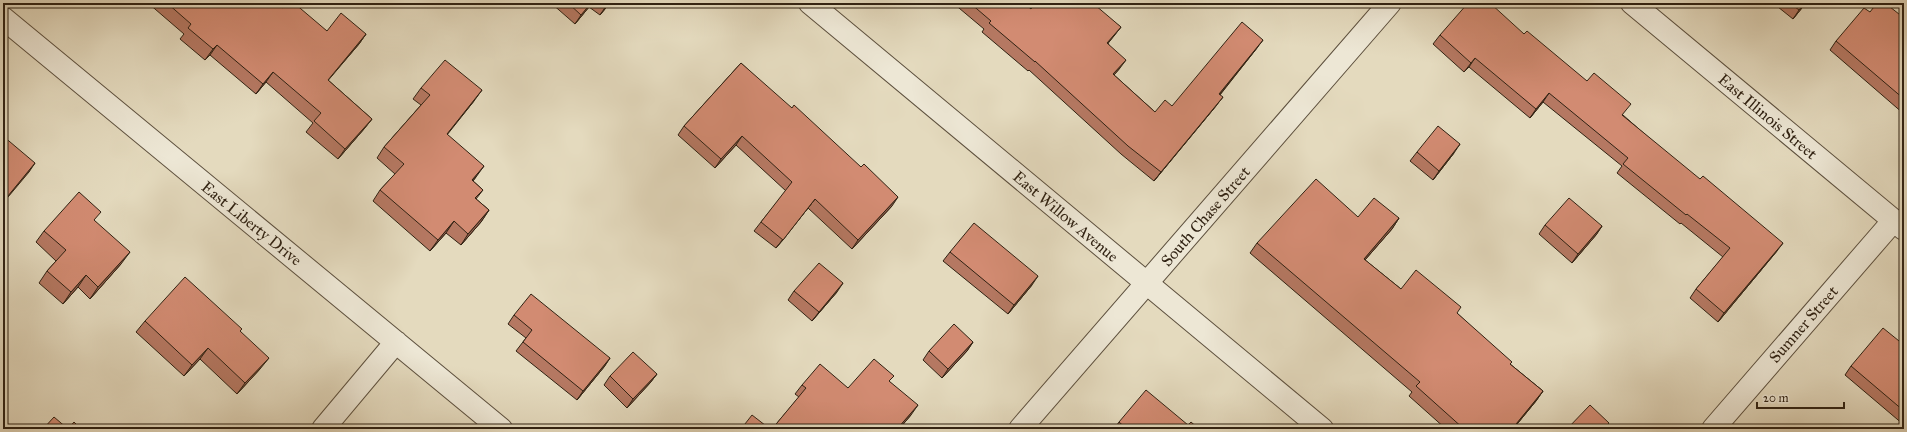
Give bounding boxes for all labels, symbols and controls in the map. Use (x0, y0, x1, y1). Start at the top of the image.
street label: East Illinois Street (1714, 69, 1821, 164)
street label: South Chase Street (1157, 162, 1254, 270)
street label: East Willow Avenue (1009, 167, 1122, 266)
street label: East Liberty Drive (198, 177, 306, 270)
street label: Sumner Street (1765, 282, 1842, 367)
scale bar (1757, 384, 1844, 410)
text: 20 m (1763, 391, 1789, 405)

